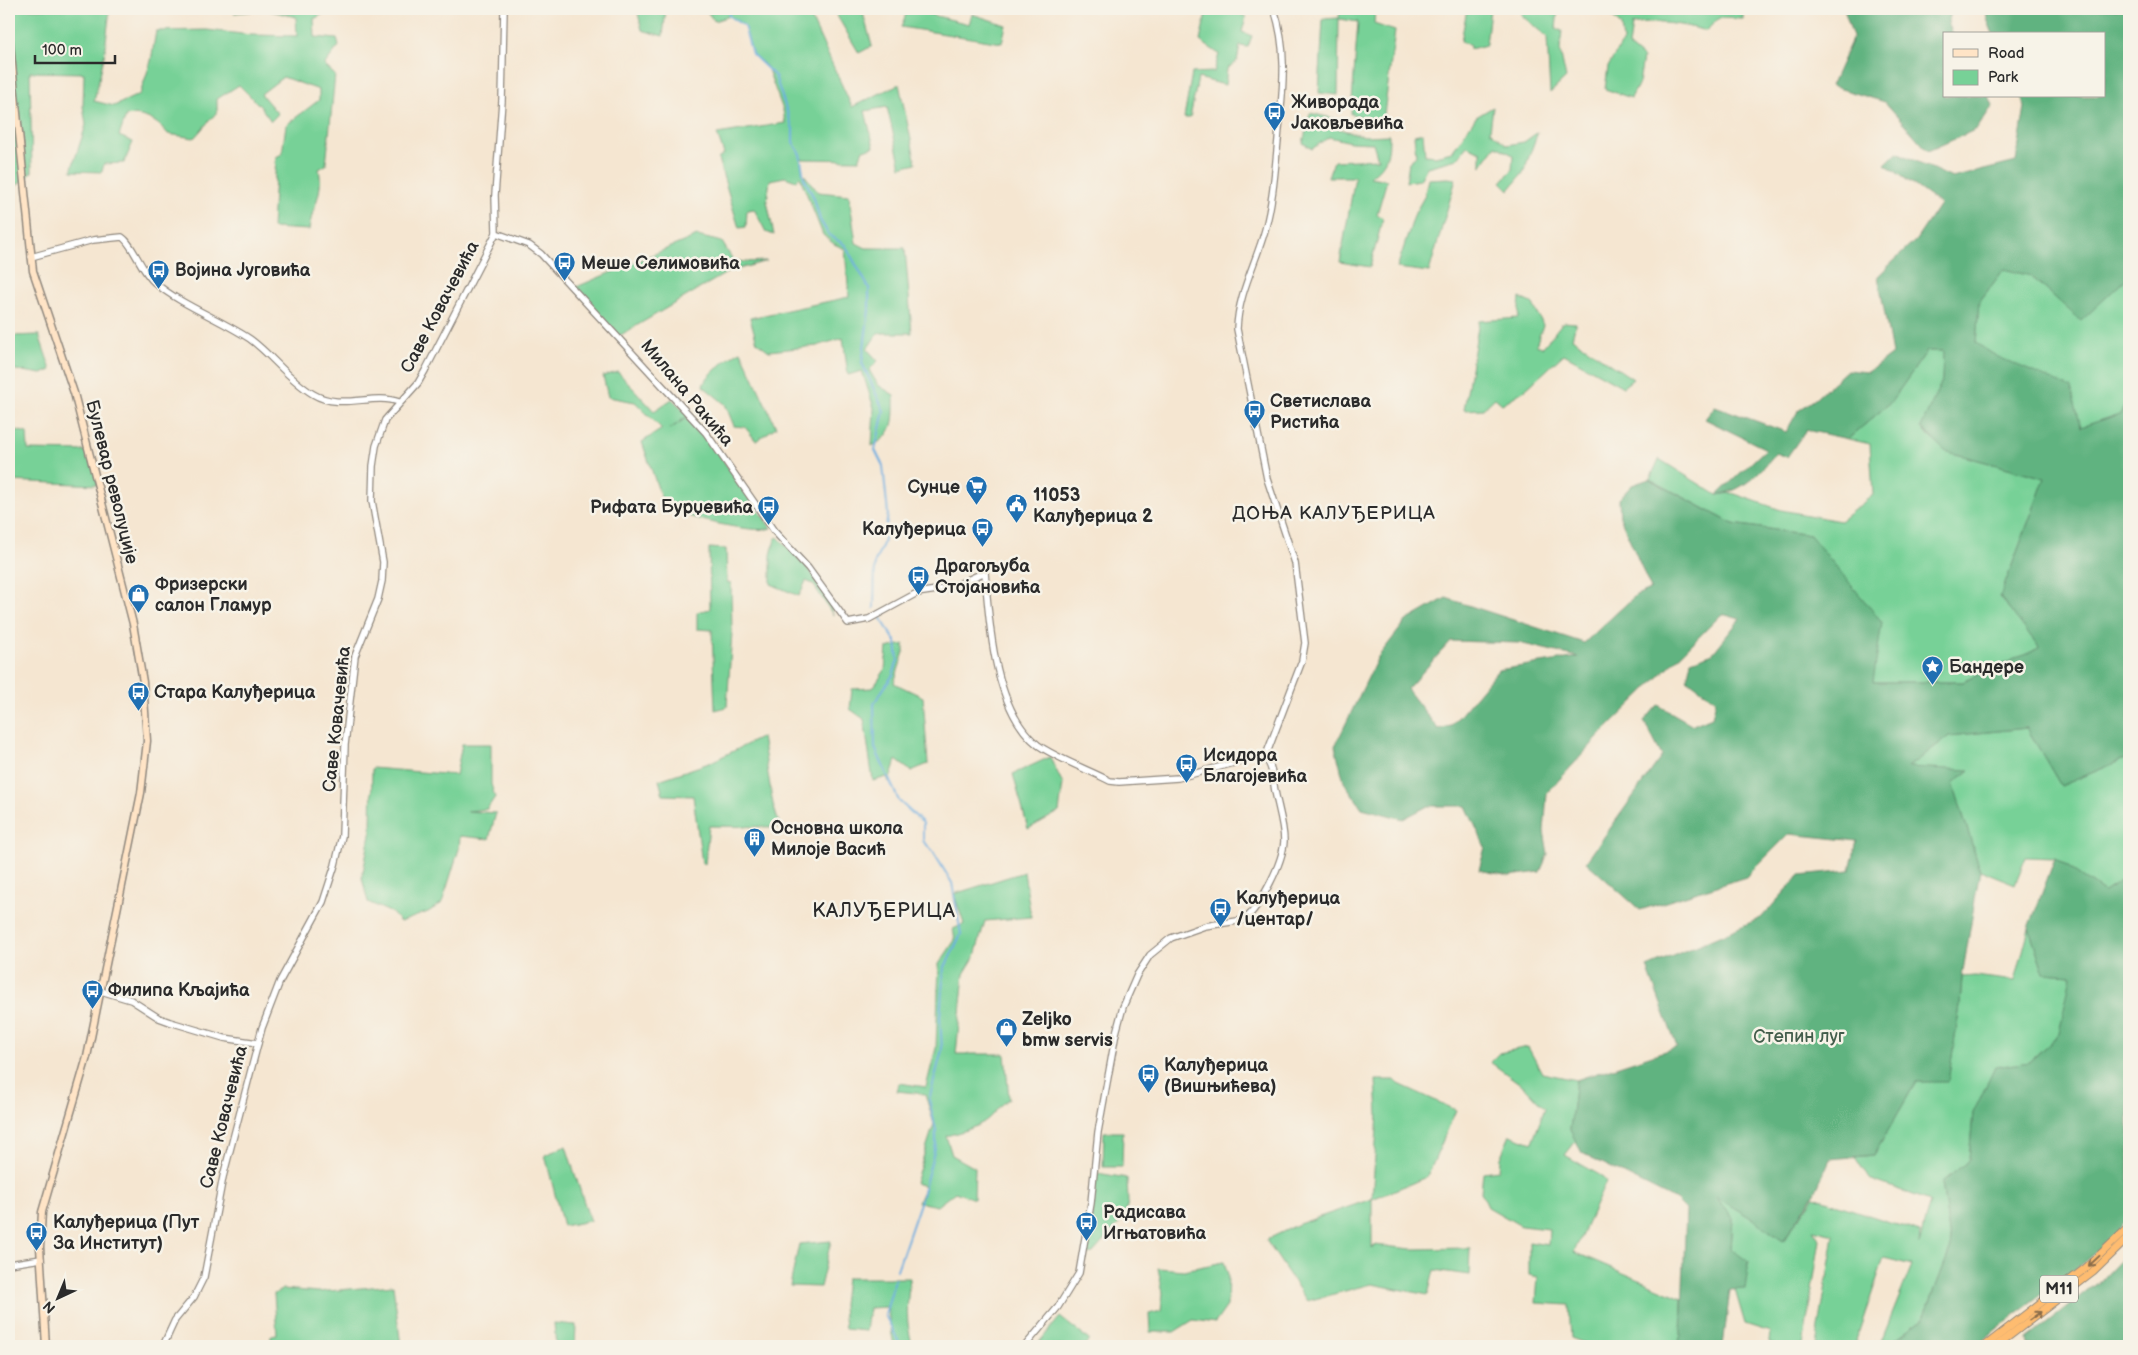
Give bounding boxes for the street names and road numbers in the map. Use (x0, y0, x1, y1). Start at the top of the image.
street label: Саве Ковачевића (396, 237, 484, 377)
street label: Милана Ракића (636, 335, 738, 451)
street label: Булевар револуције (81, 398, 143, 566)
street label: Саве Ковачевића (319, 645, 355, 793)
street label: Саве Ковачевића (196, 1043, 252, 1191)
road number: M11 (2040, 1276, 2078, 1302)

